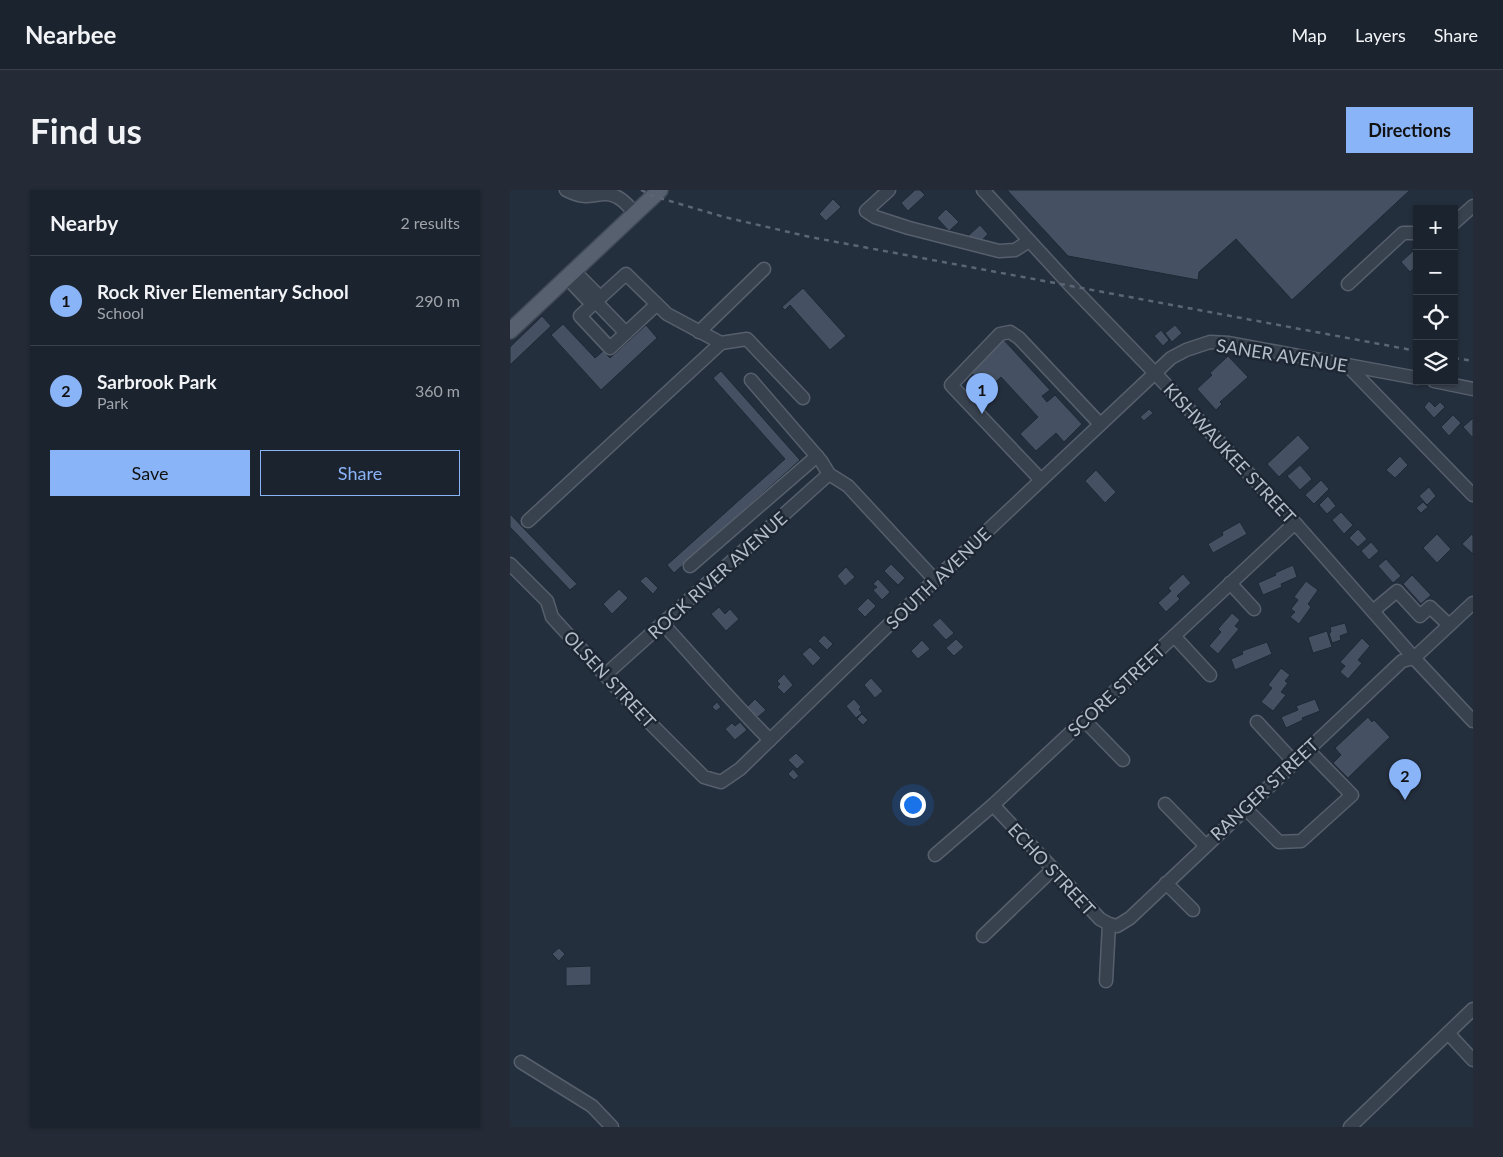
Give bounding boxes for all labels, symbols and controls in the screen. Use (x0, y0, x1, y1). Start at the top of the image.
text: Nearbee (25, 20, 116, 49)
text: Map (1291, 24, 1327, 46)
text: Layers (1355, 24, 1406, 46)
text: Share (1434, 24, 1478, 46)
button: Directions (1346, 107, 1473, 153)
text: Find us (30, 109, 142, 151)
map controls (1413, 205, 1458, 385)
button: + (1413, 205, 1458, 250)
text: Nearby (50, 210, 118, 235)
text: 2 results (400, 213, 460, 232)
button: − (1413, 250, 1458, 295)
text: Rock River Elementary School (97, 280, 349, 303)
text: 1 (61, 291, 71, 310)
text: 290 m (415, 291, 460, 310)
button: locate (1413, 295, 1458, 340)
text: School (97, 303, 144, 322)
street label: SANER AVENUE (1215, 334, 1349, 376)
button: layers (1413, 340, 1458, 385)
text: Sarbrook Park (97, 370, 217, 393)
pin: 1 (966, 373, 998, 414)
street label: KISHWAUKEE STREET (1159, 378, 1301, 528)
text: 2 (61, 381, 71, 400)
text: 360 m (415, 381, 460, 400)
text: Park (97, 393, 128, 412)
button: Save (50, 450, 250, 496)
button: Share (260, 450, 460, 496)
street label: ROCK RIVER AVENUE (643, 507, 791, 643)
street label: SOUTH AVENUE (881, 523, 995, 633)
street label: OLSEN STREET (559, 626, 661, 733)
street label: SCORE STREET (1063, 639, 1170, 741)
street label: RANGER STREET (1205, 733, 1323, 845)
pin: 2 (1389, 759, 1421, 800)
your location (900, 792, 926, 818)
street label: ECHO STREET (1004, 818, 1101, 920)

